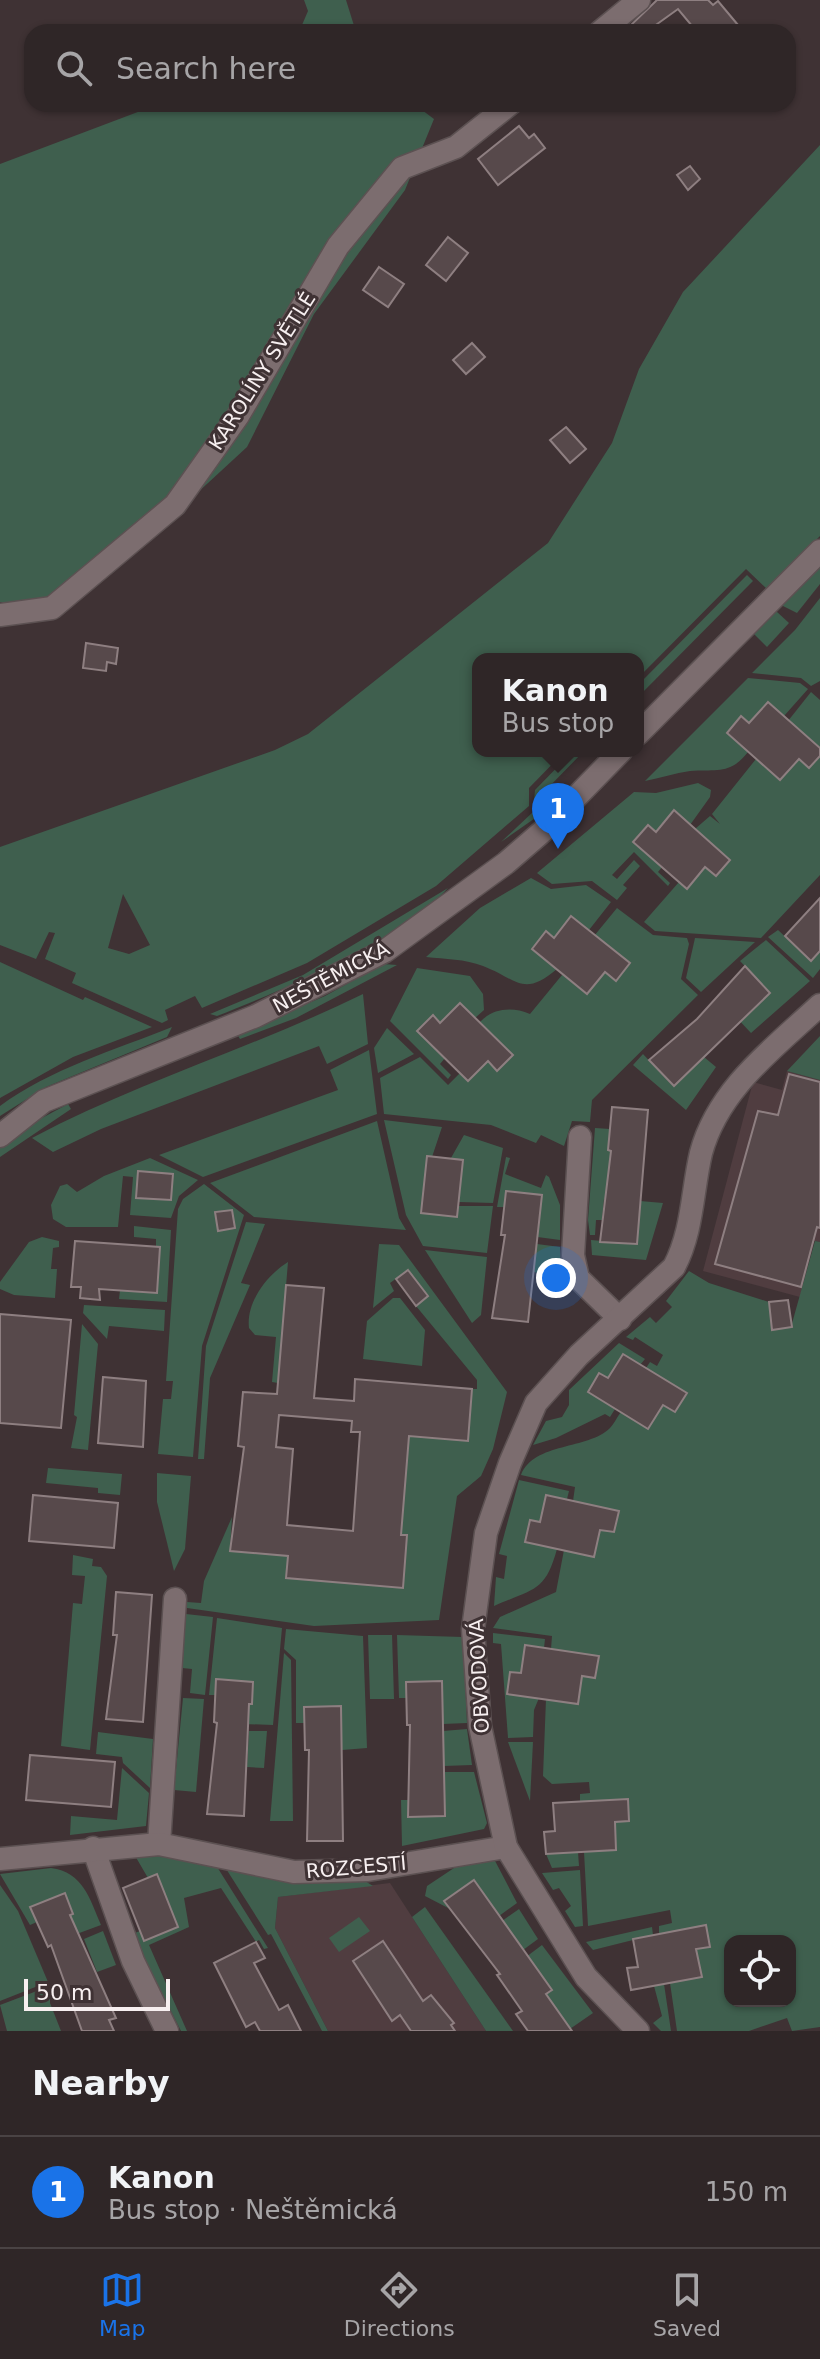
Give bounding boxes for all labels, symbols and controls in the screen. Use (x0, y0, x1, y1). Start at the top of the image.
search box (24, 24, 796, 112)
icon: search (52, 46, 96, 90)
text: Search here (116, 51, 296, 86)
street label: KAROLÍNY SVĚTLÉ (204, 288, 320, 454)
popup (472, 653, 644, 757)
text: Kanon (502, 673, 609, 708)
text: Bus stop (502, 708, 614, 738)
pin: 1 (532, 783, 584, 849)
street label: NEŠTĚMICKÁ (269, 936, 394, 1018)
your location (536, 1258, 576, 1298)
street label: OBVODOVÁ (464, 1618, 494, 1734)
street label: ROZCESTÍ (305, 1851, 407, 1883)
map controls (724, 1935, 796, 2007)
button: locate (724, 1935, 796, 2007)
scale bar (24, 1975, 170, 2011)
text: 50 m (36, 1980, 92, 2005)
text: Nearby (32, 2063, 170, 2103)
text: Kanon (108, 2160, 215, 2195)
text: 1 (49, 2177, 67, 2207)
text: 150 m (705, 2177, 788, 2207)
text: Bus stop · Neštěmická (108, 2195, 398, 2225)
tab: Map (99, 2268, 146, 2341)
tab: Directions (344, 2268, 455, 2341)
tab: Saved (653, 2268, 721, 2341)

